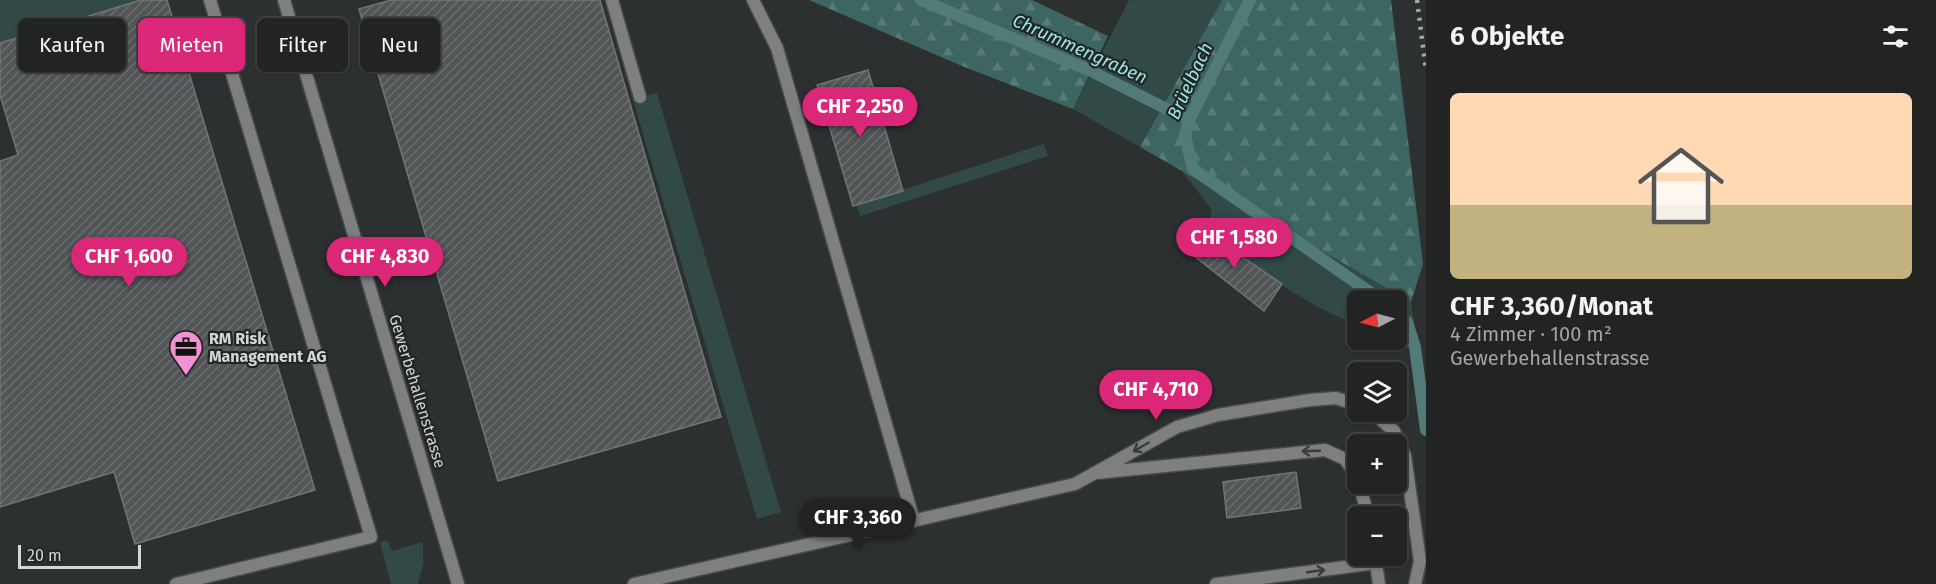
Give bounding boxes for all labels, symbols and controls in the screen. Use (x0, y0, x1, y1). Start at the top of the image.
water label: Chrummengraben (1009, 9, 1151, 89)
chip: Kaufen (18, 18, 126, 72)
chip: Mieten (138, 18, 245, 72)
chip: Filter (257, 18, 348, 72)
chip: Neu (360, 18, 440, 72)
icon: filters (1879, 20, 1912, 53)
text: 6 Objekte (1450, 21, 1564, 52)
water label: Brüelbach (1163, 39, 1217, 123)
pin: CHF 2,250 (791, 87, 929, 138)
text: CHF 2,250 (816, 94, 904, 118)
icon: home (1627, 132, 1735, 240)
pin: CHF 1,580 (1165, 218, 1303, 269)
text: CHF 1,580 (1190, 225, 1278, 249)
pin: CHF 1,600 (60, 237, 198, 288)
pin: CHF 4,830 (316, 237, 454, 288)
text: CHF 1,600 (85, 244, 173, 268)
text: CHF 4,830 (340, 244, 430, 268)
north arrow (1347, 290, 1407, 350)
map controls (1347, 290, 1407, 566)
text: CHF 3,360/Monat (1450, 291, 1653, 322)
street label: Gewerbehallenstrasse (385, 312, 450, 470)
text: 4 Zimmer · 100 m² (1450, 322, 1612, 346)
office icon: RM Risk Management AG (168, 329, 204, 376)
place label: RM Risk Management AG (209, 329, 327, 366)
text: Gewerbehallenstrasse (1450, 346, 1650, 370)
button: layers (1347, 362, 1407, 422)
pin: CHF 4,710 (1087, 370, 1225, 421)
text: CHF 4,710 (1113, 377, 1199, 401)
button: + (1347, 434, 1407, 494)
one-way arrow (1133, 441, 1150, 453)
one-way arrow (1302, 445, 1322, 456)
pin: CHF 3,360 (789, 498, 927, 549)
text: CHF 3,360 (814, 505, 902, 529)
button: − (1347, 506, 1407, 566)
scale bar (18, 542, 141, 570)
text: 20 m (27, 546, 62, 565)
one-way arrow (1305, 565, 1325, 576)

